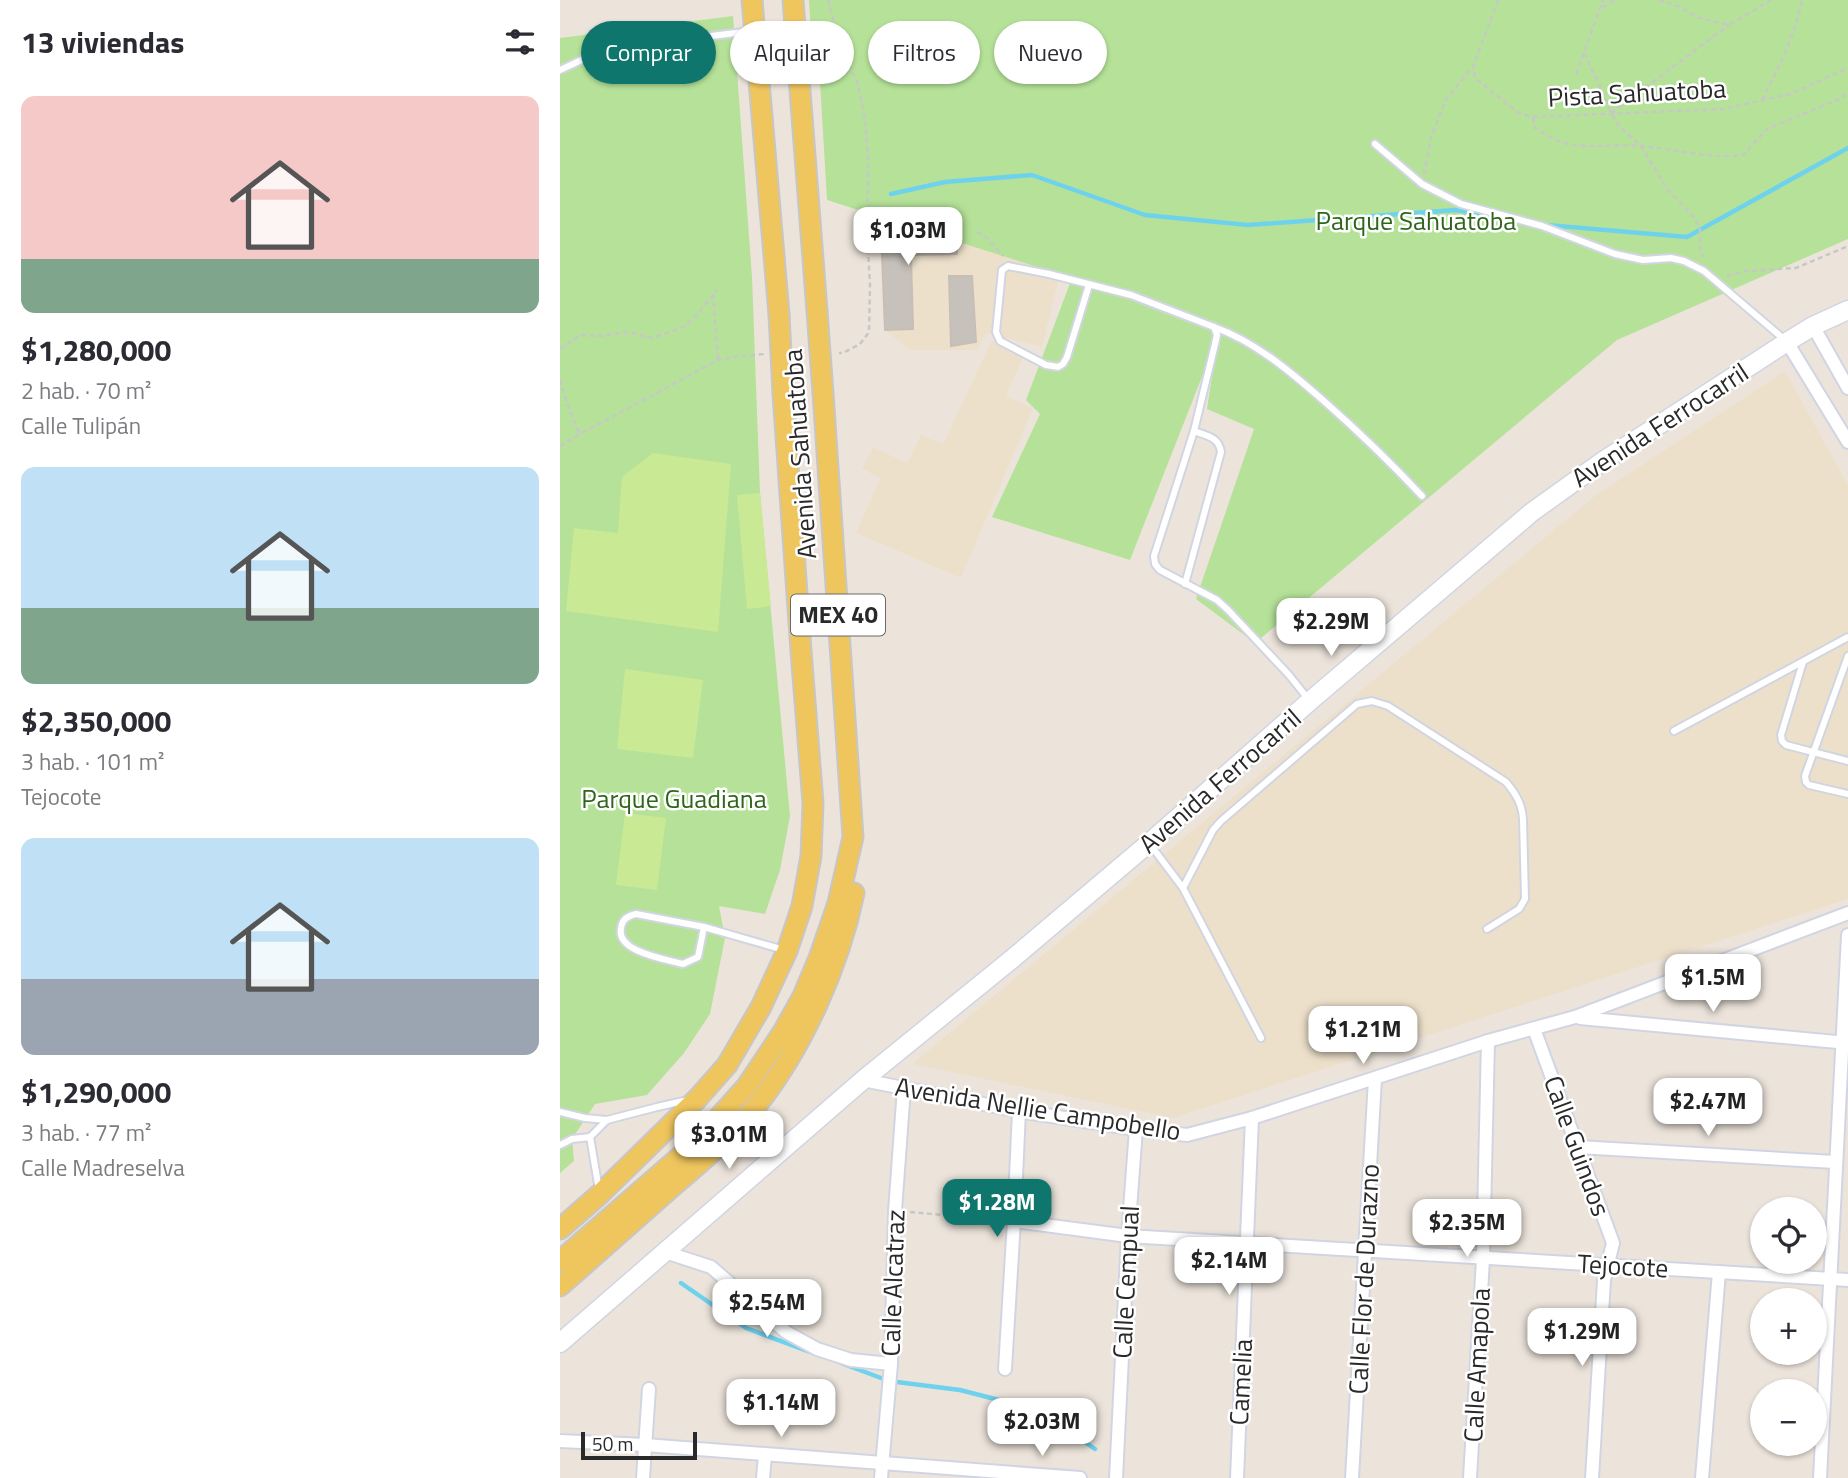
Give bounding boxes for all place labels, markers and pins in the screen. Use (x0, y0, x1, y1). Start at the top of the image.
pin: $1.03M (851, 208, 965, 267)
pin: $2.29M (1274, 598, 1388, 658)
pin: $1.5M (1664, 954, 1762, 1014)
pin: $1.21M (1306, 1006, 1420, 1066)
pin: $2.47M (1651, 1078, 1765, 1138)
pin: $3.01M (672, 1112, 786, 1171)
pin: $1.28M (940, 1180, 1054, 1239)
pin: $2.35M (1410, 1200, 1524, 1259)
pin: $2.14M (1172, 1238, 1286, 1297)
pin: $2.54M (710, 1280, 824, 1339)
pin: $1.29M (1525, 1308, 1639, 1368)
pin: $1.14M (724, 1380, 838, 1439)
pin: $2.03M (985, 1398, 1099, 1458)

